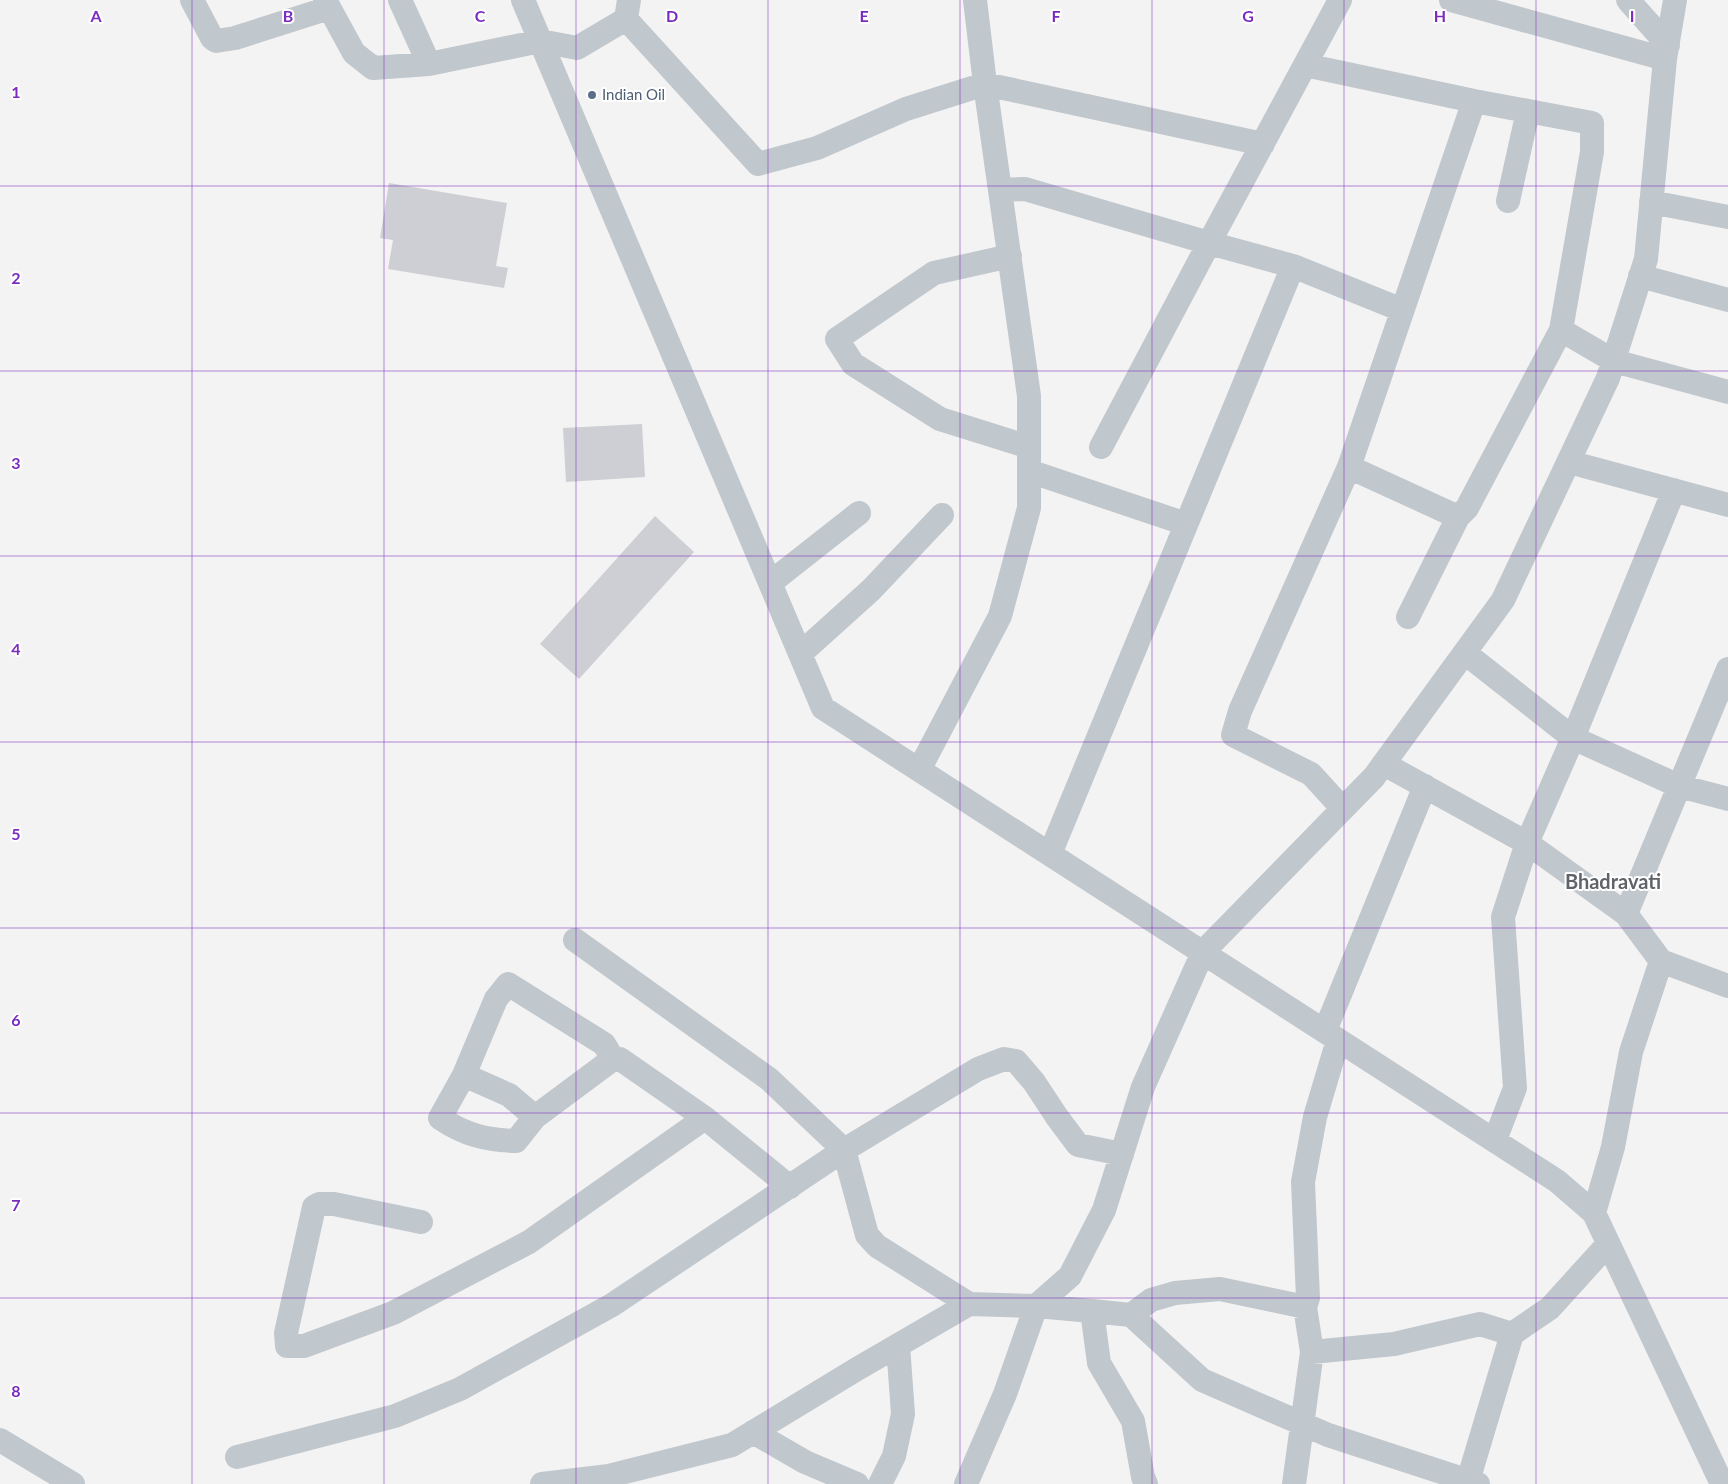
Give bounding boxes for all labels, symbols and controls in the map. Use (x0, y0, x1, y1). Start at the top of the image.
text: A (89, 6, 102, 25)
text: B (283, 6, 293, 25)
text: C (475, 6, 486, 25)
text: D (666, 6, 678, 25)
text: E (859, 6, 869, 25)
text: F (1051, 6, 1061, 25)
text: G (1242, 6, 1254, 25)
text: H (1434, 6, 1446, 25)
text: I (1630, 6, 1634, 25)
text: 1 (11, 82, 21, 101)
place label: Indian Oil (602, 85, 665, 103)
marker: Indian Oil (586, 89, 598, 101)
text: 2 (11, 268, 21, 287)
text: 3 (11, 453, 21, 472)
text: 4 (11, 639, 21, 658)
text: 5 (11, 824, 21, 843)
district label: Bhadravati (1565, 869, 1661, 893)
text: 6 (11, 1010, 21, 1029)
text: 7 (11, 1195, 21, 1214)
text: 8 (11, 1381, 21, 1400)

